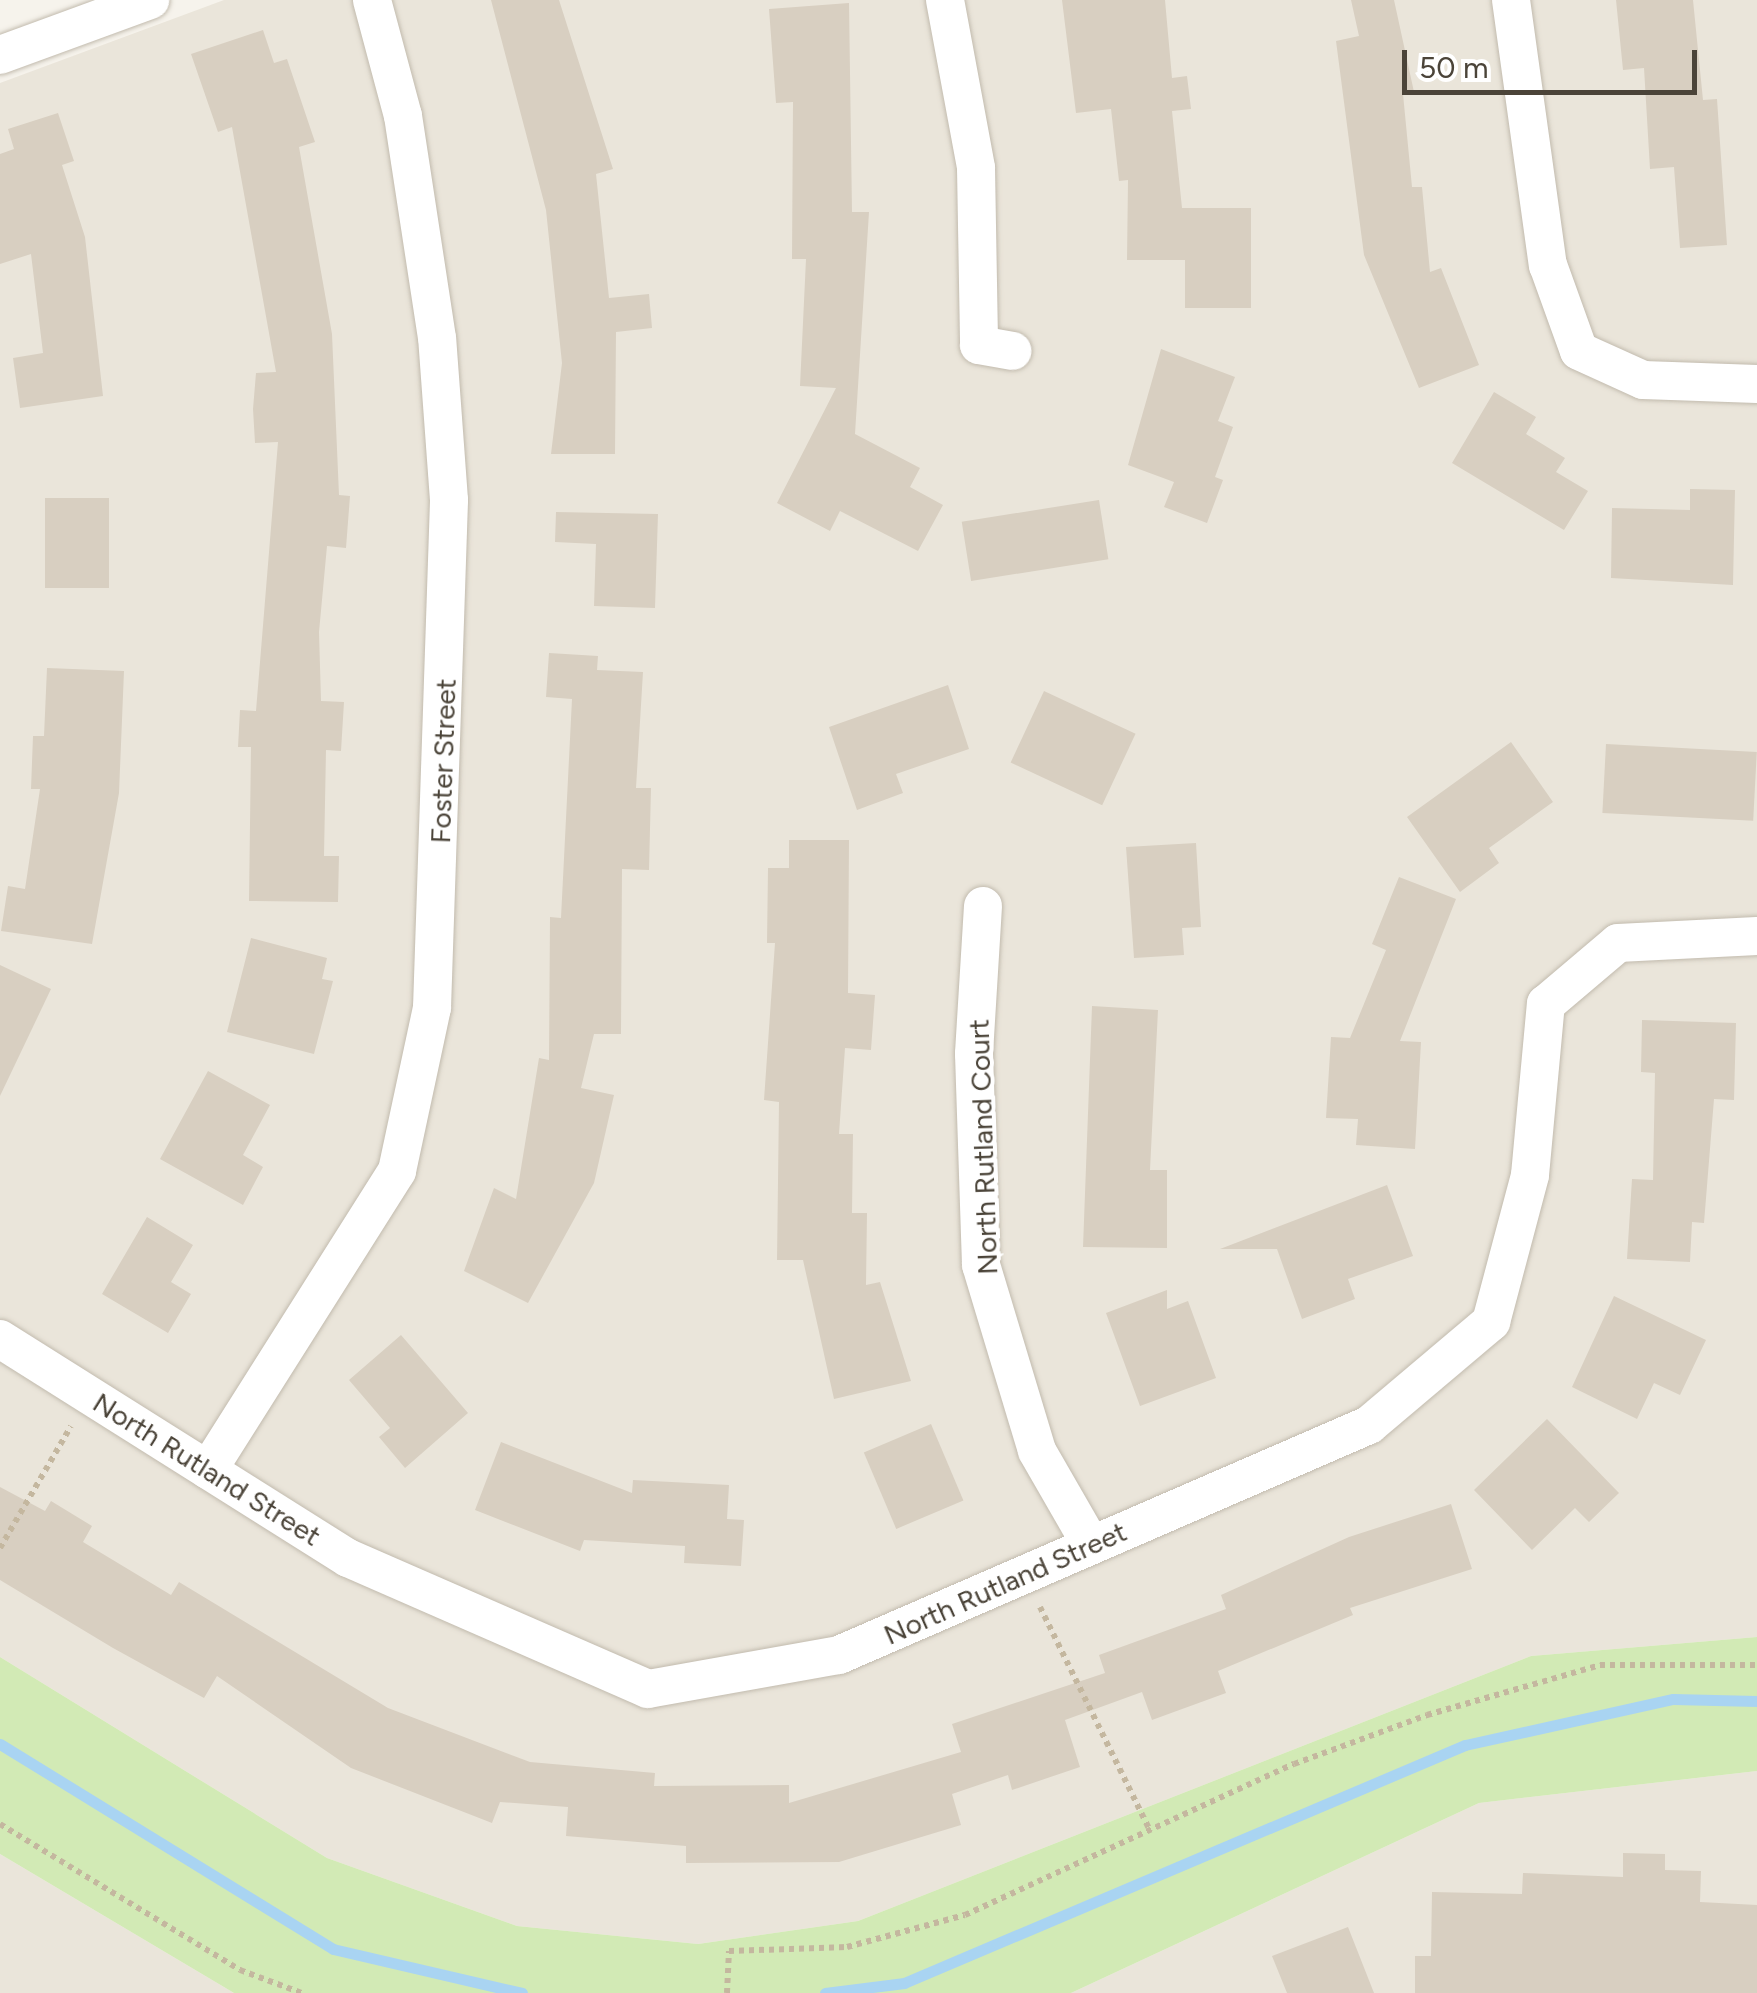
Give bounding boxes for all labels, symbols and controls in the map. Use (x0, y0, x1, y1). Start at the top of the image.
scale bar (1407, 30, 1702, 92)
text: 50 m (1419, 49, 1488, 86)
street label: Foster Street (423, 678, 463, 844)
street label: North Rutland Court (962, 1019, 1004, 1275)
street label: North Rutland Street (87, 1385, 327, 1553)
street label: North Rutland Street (878, 1514, 1132, 1652)

